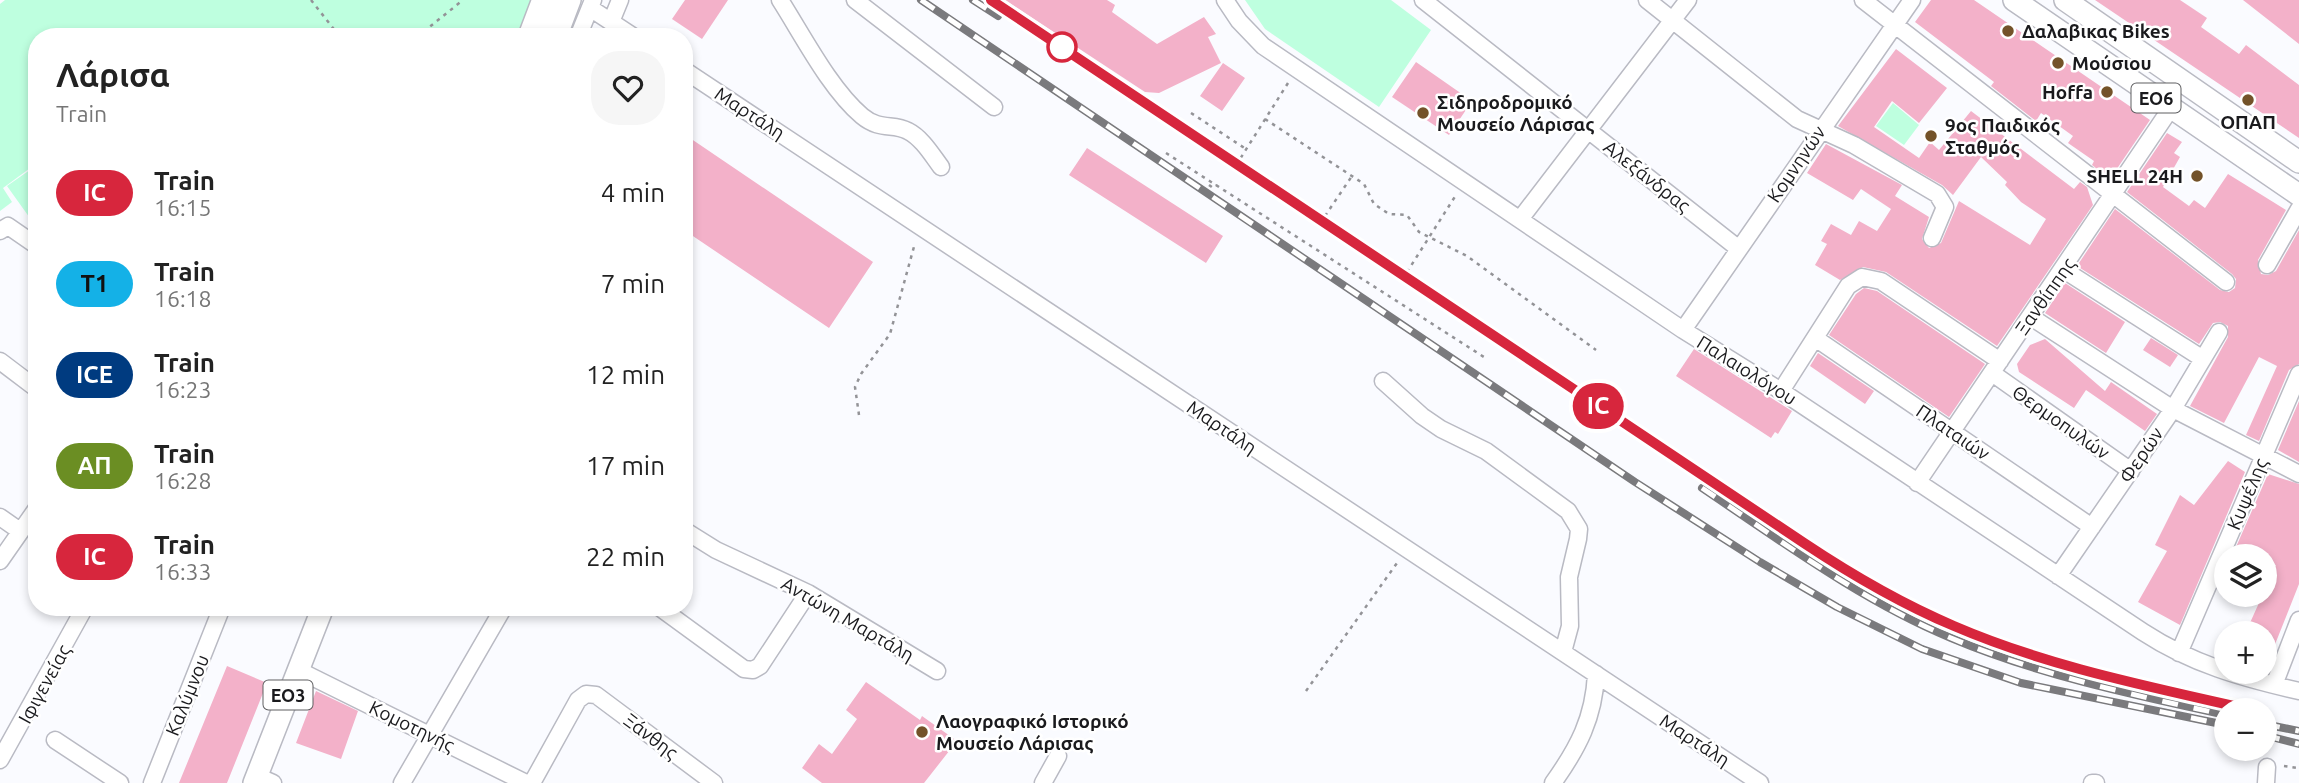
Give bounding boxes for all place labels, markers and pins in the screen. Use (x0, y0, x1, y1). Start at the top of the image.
place label: Δαλαβικας Bikes (2022, 20, 2170, 42)
marker: Δαλαβικας Bikes (2000, 23, 2016, 39)
unlabelled marker (1047, 32, 1077, 62)
place label: Μούσιου (2072, 52, 2152, 74)
marker: Μούσιου (2050, 55, 2066, 71)
place label: Hoffa (2042, 81, 2093, 103)
marker: Hoffa (2099, 84, 2115, 100)
place label: Σιδηροδρομικό Μουσείο Λάρισας (1437, 91, 1595, 135)
marker: ΟΠΑΠ (2240, 92, 2256, 108)
marker: Σιδηροδρομικό Μουσείο Λάρισας (1415, 105, 1431, 121)
place label: ΟΠΑΠ (2220, 111, 2276, 133)
place label: 9ος Παιδικός Σταθμός (1945, 114, 2060, 158)
marker: 9ος Παιδικός Σταθμός (1923, 128, 1939, 144)
place label: SHELL 24H (2087, 165, 2183, 187)
marker: SHELL 24H (2189, 168, 2205, 184)
place label: Λαογραφικό Ιστορικό Μουσείο Λάρισας (936, 710, 1129, 754)
marker: Λαογραφικό Ιστορικό Μουσείο Λάρισας (914, 724, 930, 740)

